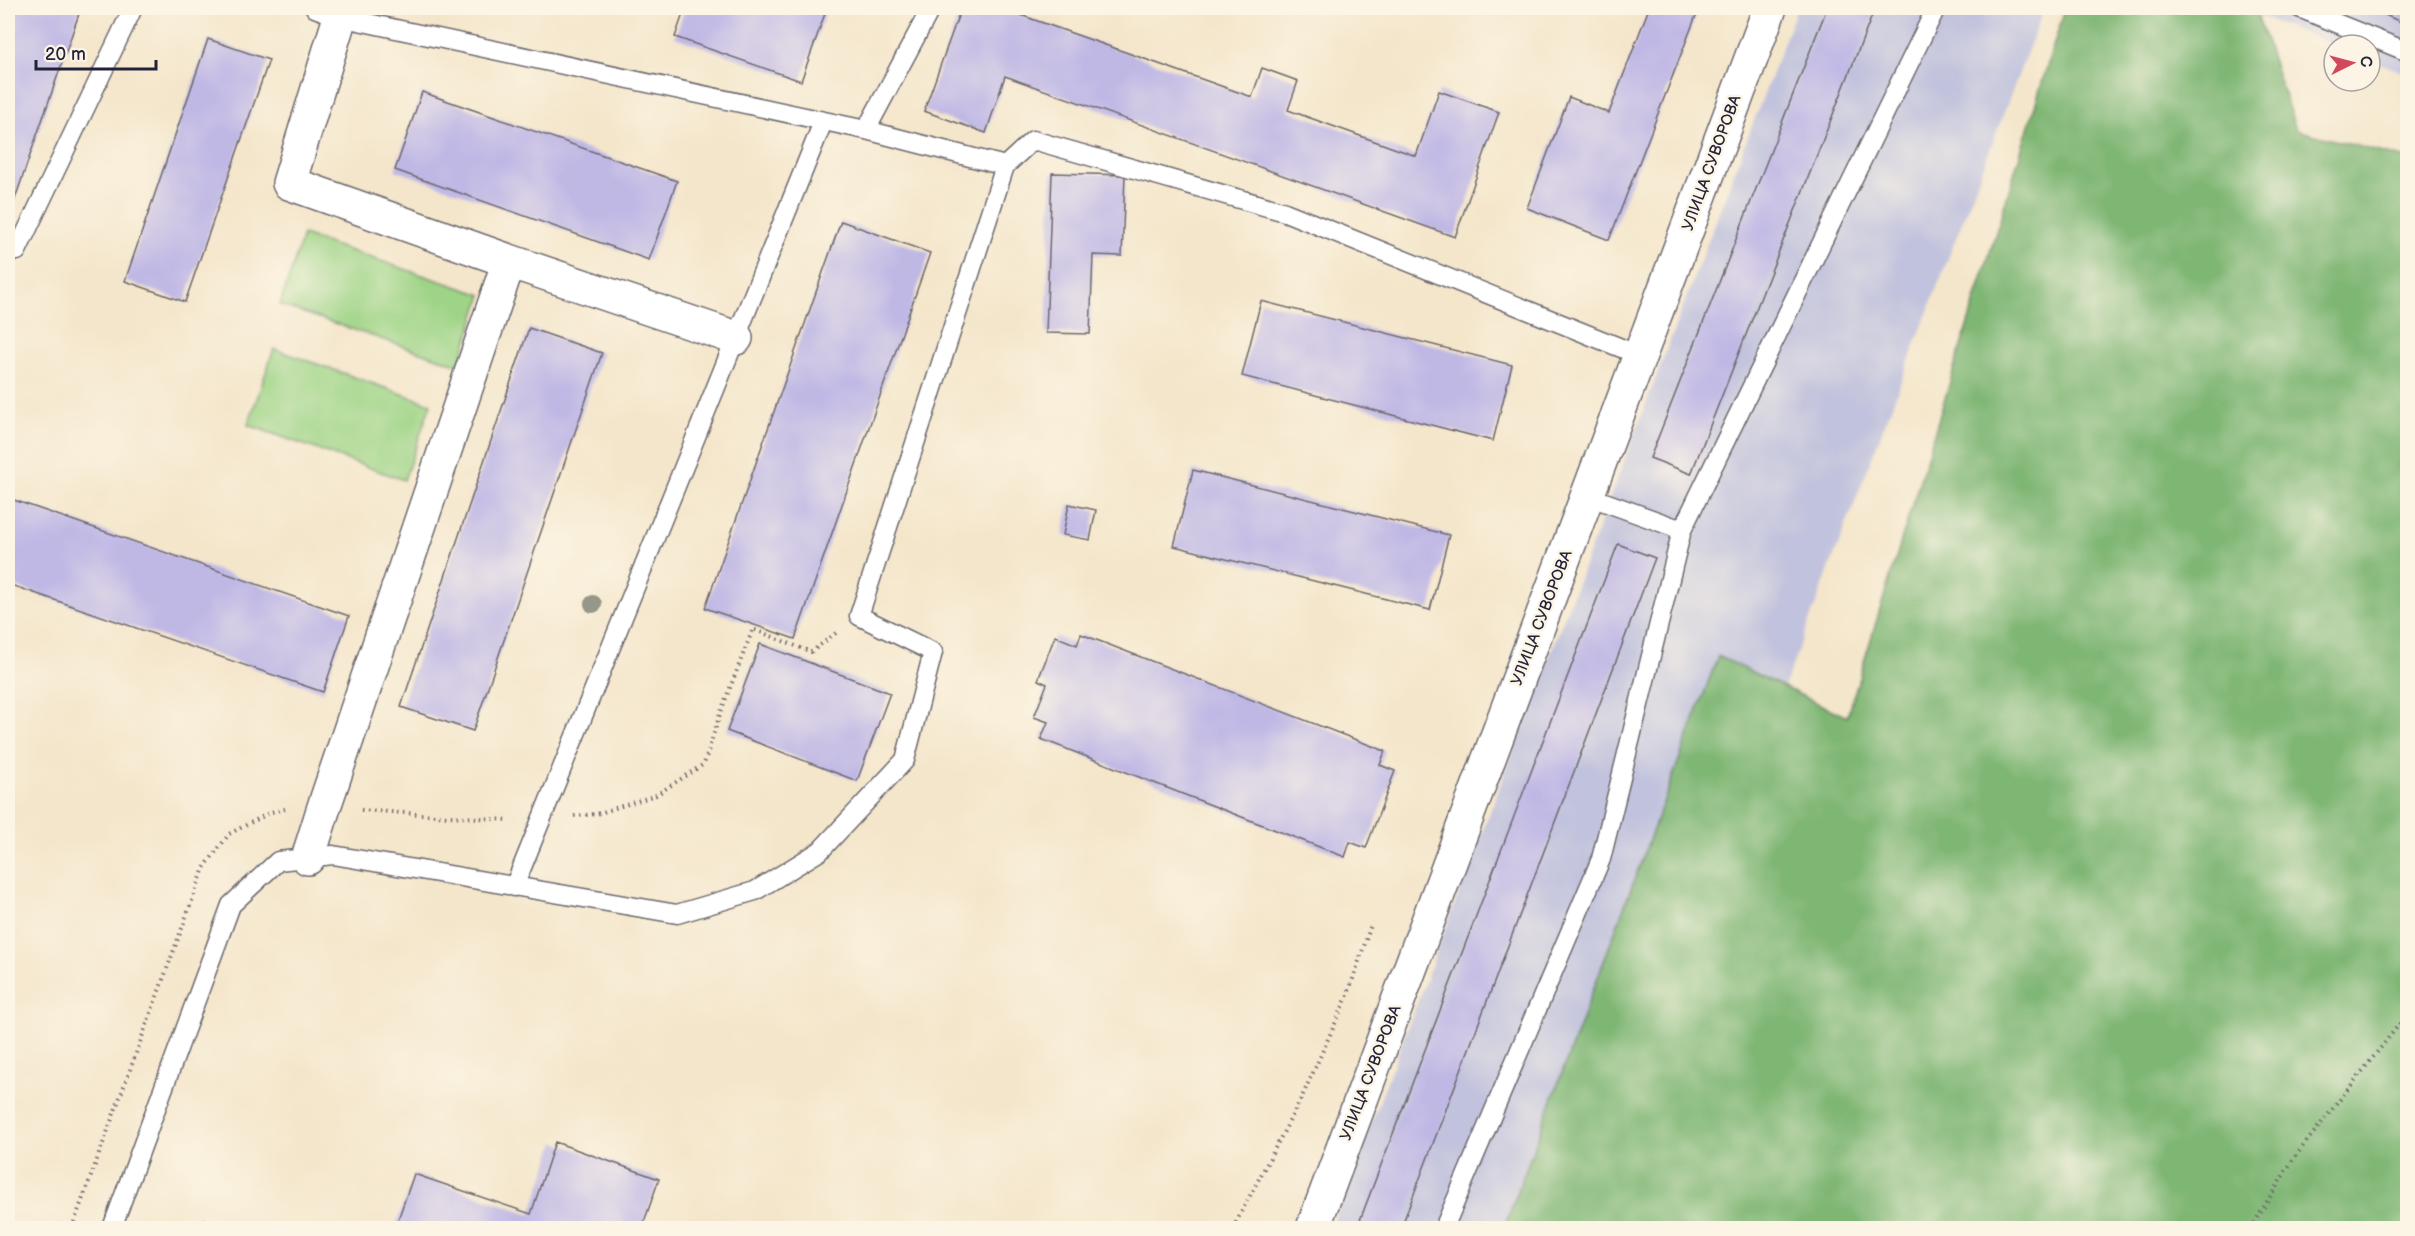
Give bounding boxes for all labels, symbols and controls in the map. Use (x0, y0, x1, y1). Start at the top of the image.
scale bar (36, 33, 156, 71)
north arrow (2322, 33, 2382, 93)
text: 20 m (45, 44, 86, 65)
text: С (2355, 55, 2375, 68)
street label: УЛИЦА СУВОРОВА (1679, 92, 1746, 234)
street label: УЛИЦА СУВОРОВА (1507, 547, 1577, 688)
street label: УЛИЦА СУВОРОВА (1336, 1002, 1406, 1143)

